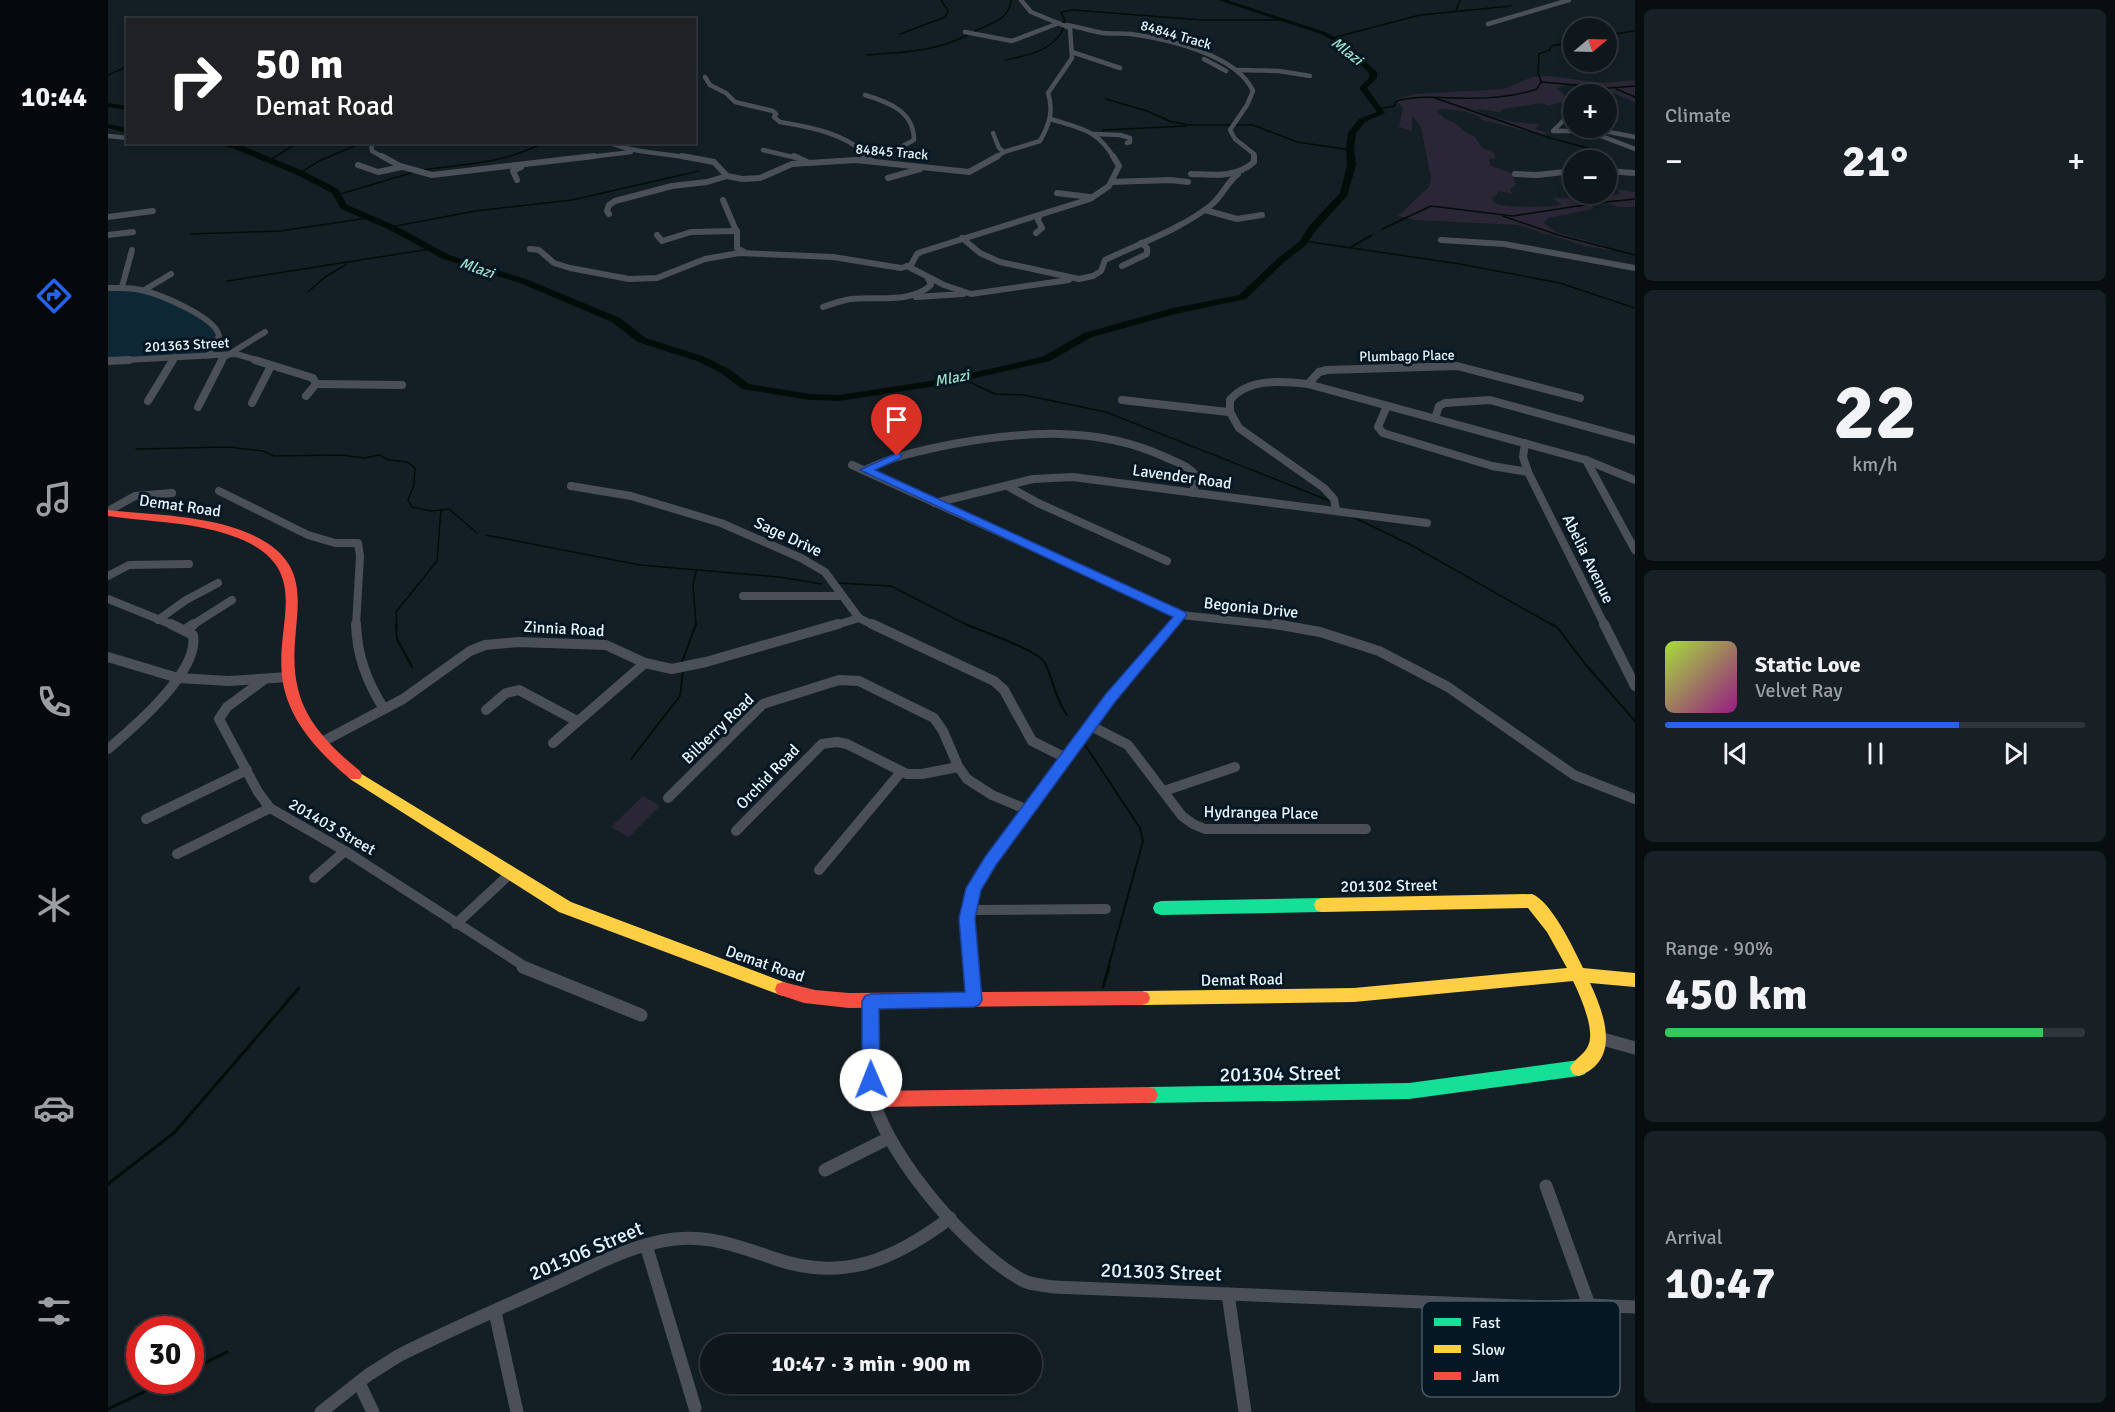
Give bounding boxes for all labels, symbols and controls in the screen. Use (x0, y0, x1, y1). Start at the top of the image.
street label: 84844 Track (1139, 17, 1213, 53)
north arrow (1563, 18, 1617, 72)
map controls (1563, 18, 1617, 204)
water label: Mlazi (1328, 33, 1368, 70)
text: 50 m (255, 39, 344, 90)
icon: right (156, 42, 234, 120)
text: 10:44 (21, 81, 87, 114)
button: + (1563, 84, 1617, 138)
text: Demat Road (255, 90, 394, 123)
text: Climate (1665, 103, 1731, 128)
text: 21° (1842, 134, 1908, 189)
street label: 84845 Track (855, 140, 929, 164)
text: − (1665, 141, 1683, 182)
text: + (2067, 141, 2085, 182)
button: − (1563, 150, 1617, 204)
water label: Mlazi (458, 254, 498, 283)
icon: directions (33, 275, 75, 317)
street label: 201363 Street (144, 334, 230, 356)
street label: Plumbago Place (1359, 347, 1455, 365)
water label: Mlazi (933, 365, 973, 390)
text: 22 (1833, 365, 1917, 461)
pin (871, 394, 922, 456)
icon: arrive (880, 403, 913, 436)
text: km/h (1852, 452, 1898, 477)
street label: Lavender Road (1131, 460, 1233, 494)
icon: music (33, 478, 75, 520)
street label: Demat Road (138, 490, 222, 522)
street label: Abelia Avenue (1558, 511, 1618, 607)
street label: Sage Drive (751, 513, 825, 561)
street label: Begonia Drive (1203, 593, 1299, 623)
street label: Zinnia Road (523, 617, 605, 641)
text: Static Love (1755, 651, 1861, 678)
text: Velvet Ray (1755, 678, 1843, 703)
icon: phone (33, 681, 75, 723)
street label: Bilberry Road (678, 690, 758, 768)
icon: previous (1719, 737, 1752, 770)
icon: pause (1859, 737, 1892, 770)
icon: next (1999, 737, 2032, 770)
street label: Orchid Road (732, 740, 804, 814)
street label: 201403 Street (285, 794, 379, 860)
street label: Hydrangea Place (1204, 802, 1318, 824)
street label: 201302 Street (1340, 875, 1438, 897)
icon: climate (33, 884, 75, 926)
text: Range · 90% (1665, 936, 1773, 961)
street label: Demat Road (723, 941, 807, 987)
text: 450 km (1665, 967, 1808, 1022)
street label: Demat Road (1201, 969, 1283, 991)
position arrow (839, 1048, 903, 1112)
street label: 201304 Street (1219, 1060, 1341, 1088)
icon: car (33, 1087, 75, 1129)
street label: 201306 Street (525, 1216, 647, 1286)
text: Arrival (1665, 1225, 1723, 1250)
text: 10:47 (1665, 1256, 1775, 1311)
street label: 201303 Street (1100, 1257, 1222, 1287)
icon: filters (33, 1290, 75, 1332)
legend (1422, 1301, 1620, 1397)
text: Fast (1472, 1313, 1501, 1333)
speed limit sign: 30 (126, 1316, 204, 1394)
text: Slow (1472, 1340, 1506, 1360)
text: 10:47 · 3 min · 900 m (771, 1350, 971, 1377)
text: Jam (1472, 1367, 1500, 1387)

